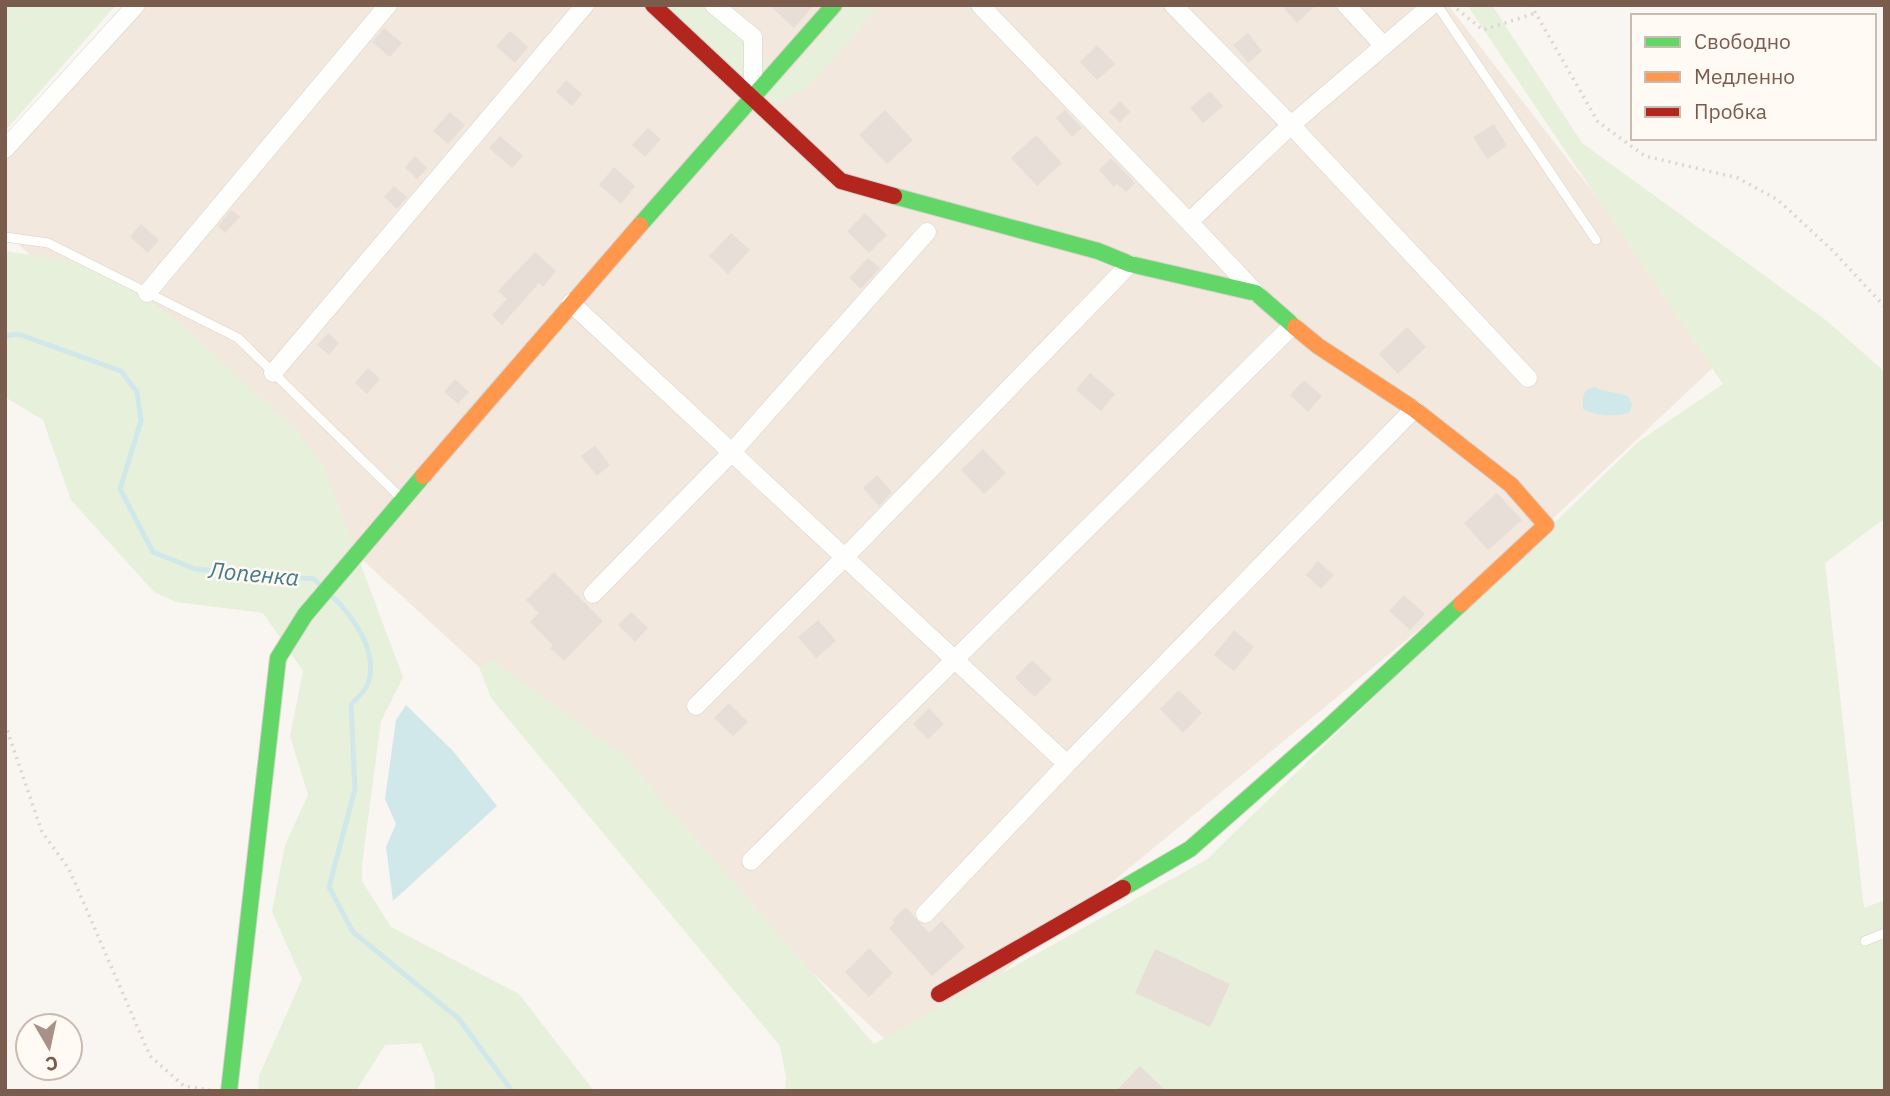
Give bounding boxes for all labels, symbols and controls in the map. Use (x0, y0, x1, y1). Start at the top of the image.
legend (1631, 14, 1876, 140)
text: Свободно (1694, 27, 1791, 55)
text: Медленно (1694, 62, 1795, 90)
text: Пробка (1694, 97, 1767, 125)
water label: Лопенка (207, 554, 301, 592)
north arrow (14, 1012, 84, 1082)
text: С (44, 1051, 60, 1077)

